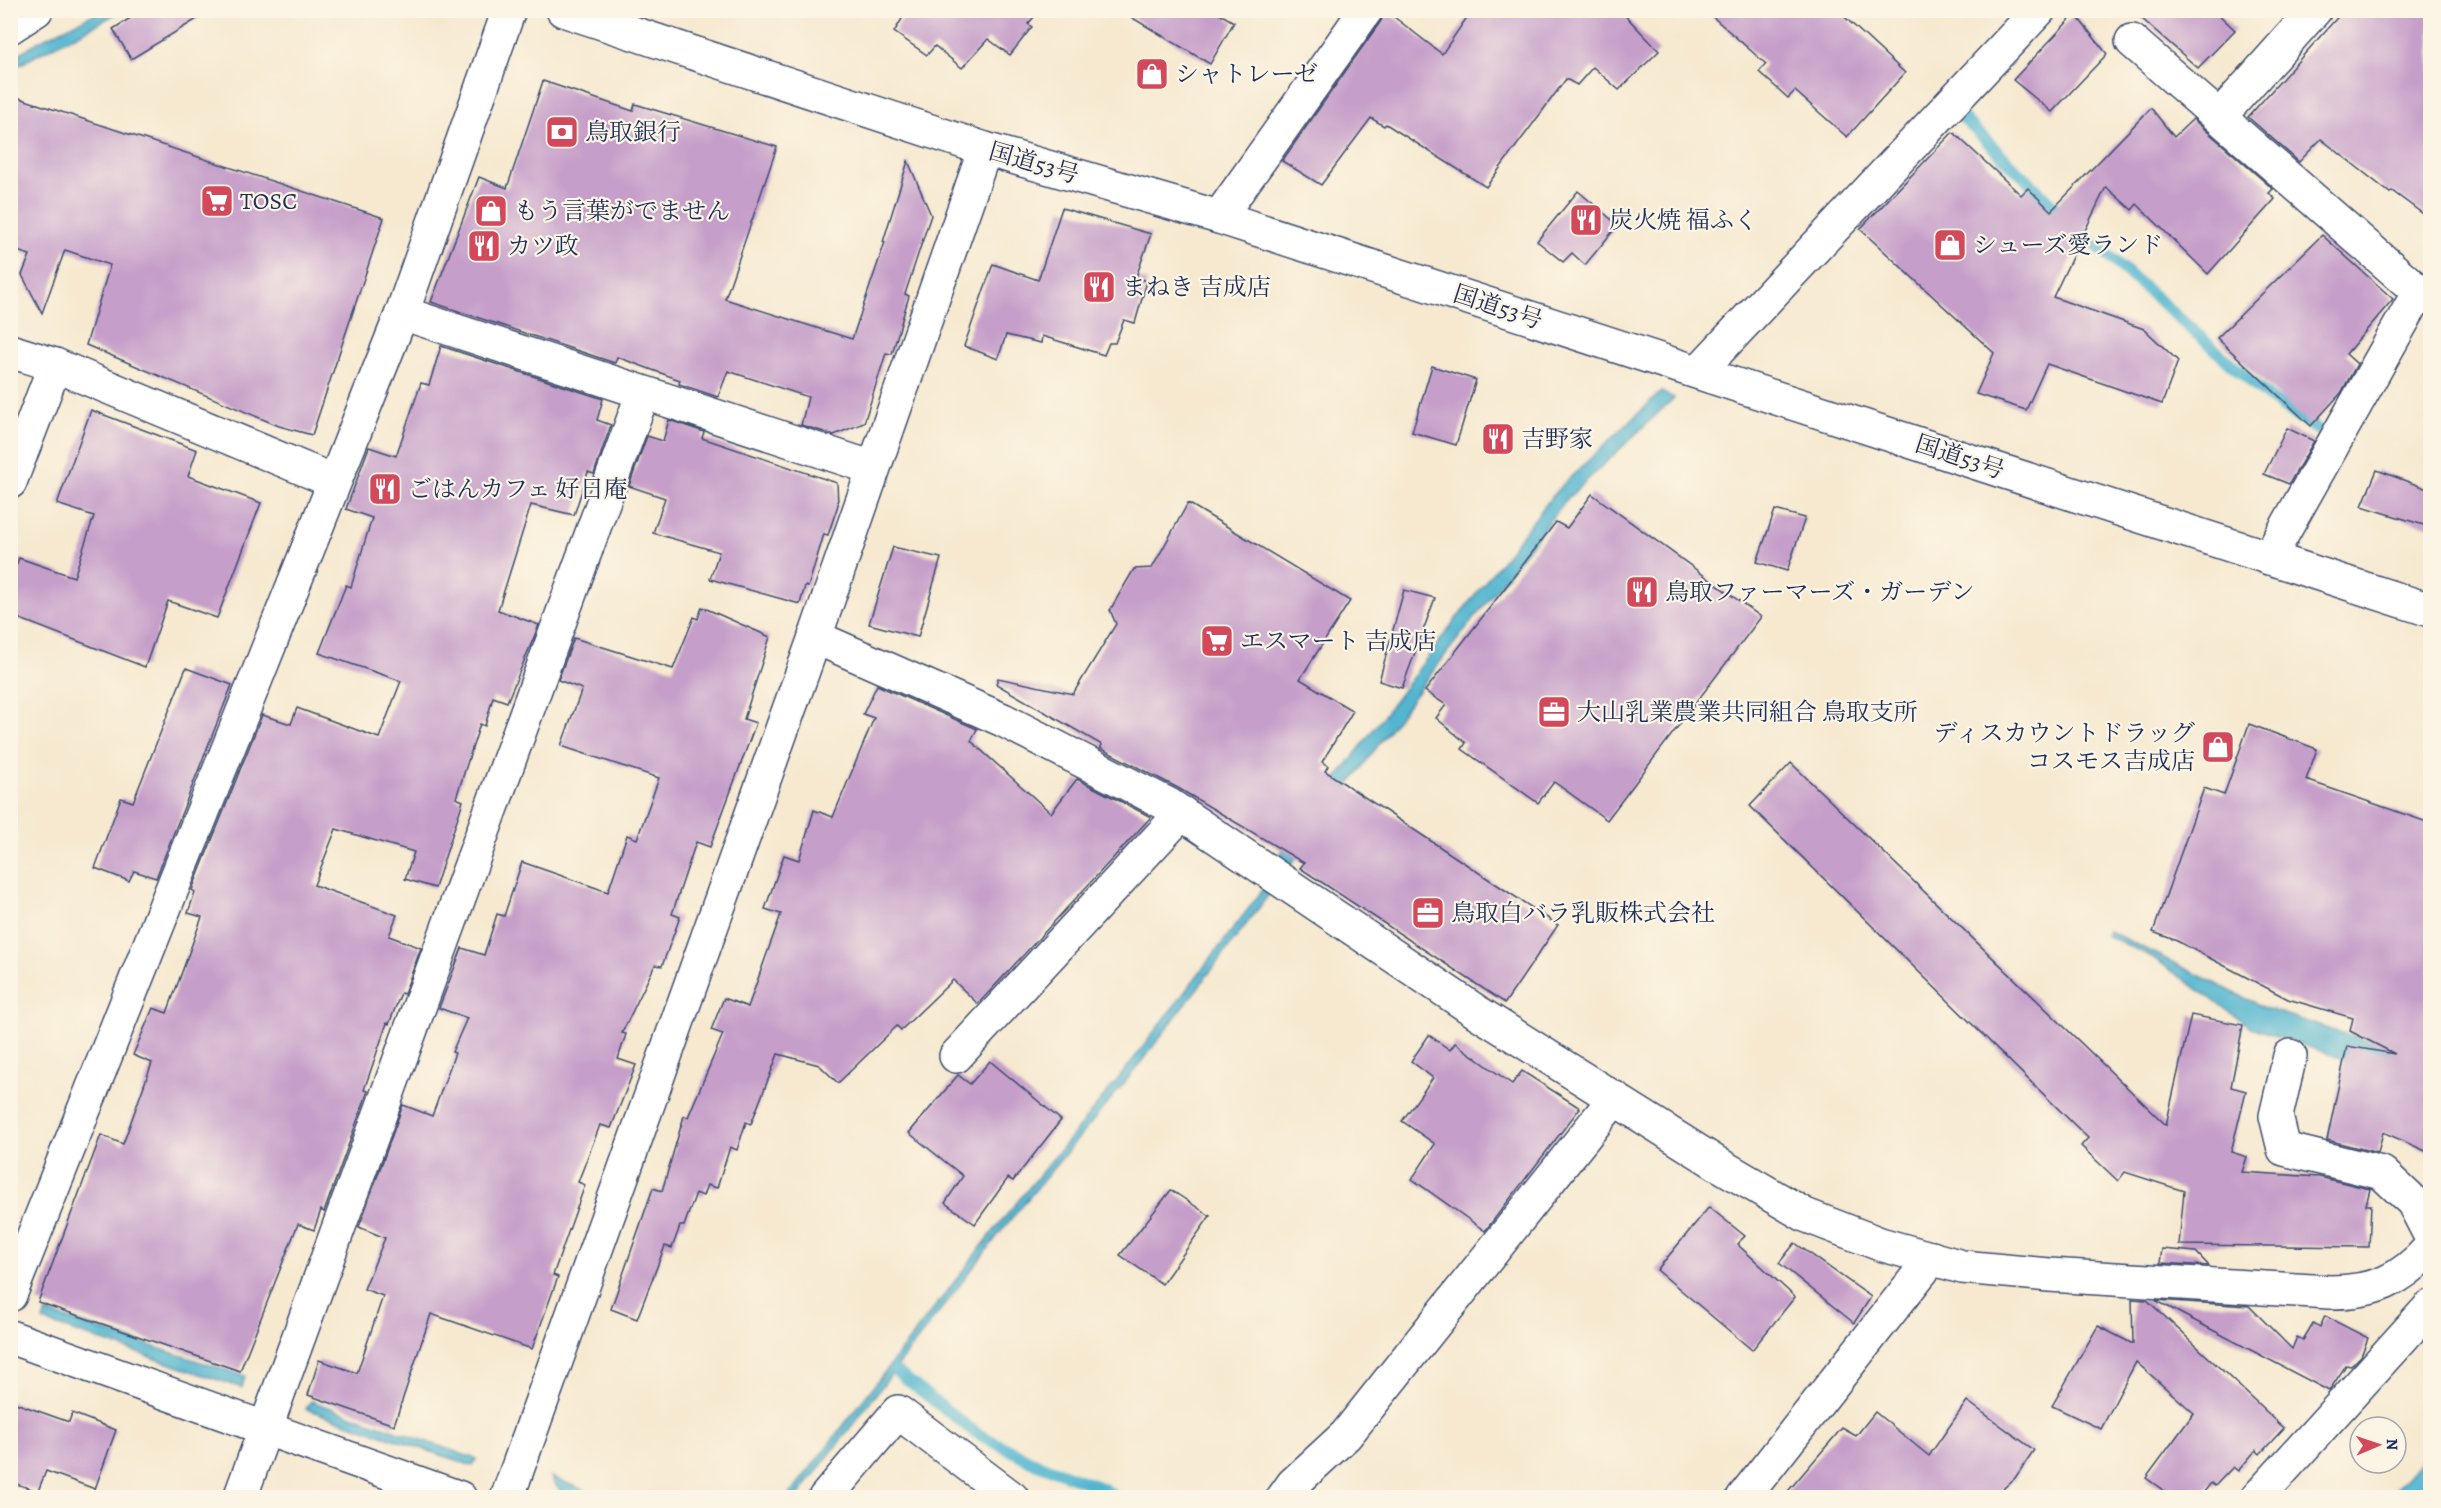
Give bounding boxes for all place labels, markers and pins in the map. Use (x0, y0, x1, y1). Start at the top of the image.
shop icon: シャトレーゼ (1134, 56, 1170, 92)
place label: シャトレーゼ (1175, 58, 1318, 90)
bank icon: 鳥取銀行 (544, 114, 580, 150)
place label: 鳥取銀行 (585, 116, 681, 148)
supermarket icon: TOSC (199, 183, 235, 219)
place label: TOSC (240, 185, 297, 217)
shop icon: もう言葉がでません (473, 193, 509, 229)
place label: もう言葉がでません (514, 195, 730, 227)
restaurant icon: 炭火焼 福ふく (1568, 202, 1604, 238)
place label: 炭火焼 福ふく (1609, 204, 1758, 236)
shop icon: シューズ愛ランド (1932, 227, 1968, 263)
restaurant icon: カツ政 (466, 228, 502, 264)
place label: シューズ愛ランド (1973, 229, 2163, 261)
place label: カツ政 (507, 230, 579, 262)
restaurant icon: まねき 吉成店 (1081, 269, 1117, 305)
place label: まねき 吉成店 (1122, 271, 1271, 303)
restaurant icon: 吉野家 (1480, 421, 1516, 457)
place label: 吉野家 (1521, 423, 1593, 455)
restaurant icon: ごはんカフェ 好日庵 (367, 471, 403, 507)
place label: ごはんカフェ 好日庵 (408, 473, 628, 505)
restaurant icon: 鳥取ファーマーズ・ガーデン (1624, 574, 1660, 610)
place label: 鳥取ファーマーズ・ガーデン (1665, 576, 1975, 608)
supermarket icon: エスマート 吉成店 (1199, 623, 1235, 659)
place label: エスマート 吉成店 (1240, 625, 1436, 657)
office icon: 大山乳業農業共同組合 鳥取支所 (1536, 694, 1572, 730)
place label: 大山乳業農業共同組合 鳥取支所 (1577, 696, 1918, 728)
place label: ディスカウントドラッグ コスモス吉成店 (1933, 717, 2195, 777)
shop icon: ディスカウントドラッグ コスモス吉成店 (2200, 729, 2236, 765)
office icon: 鳥取白バラ乳販株式会社 (1410, 895, 1446, 931)
place label: 鳥取白バラ乳販株式会社 (1451, 897, 1715, 929)

